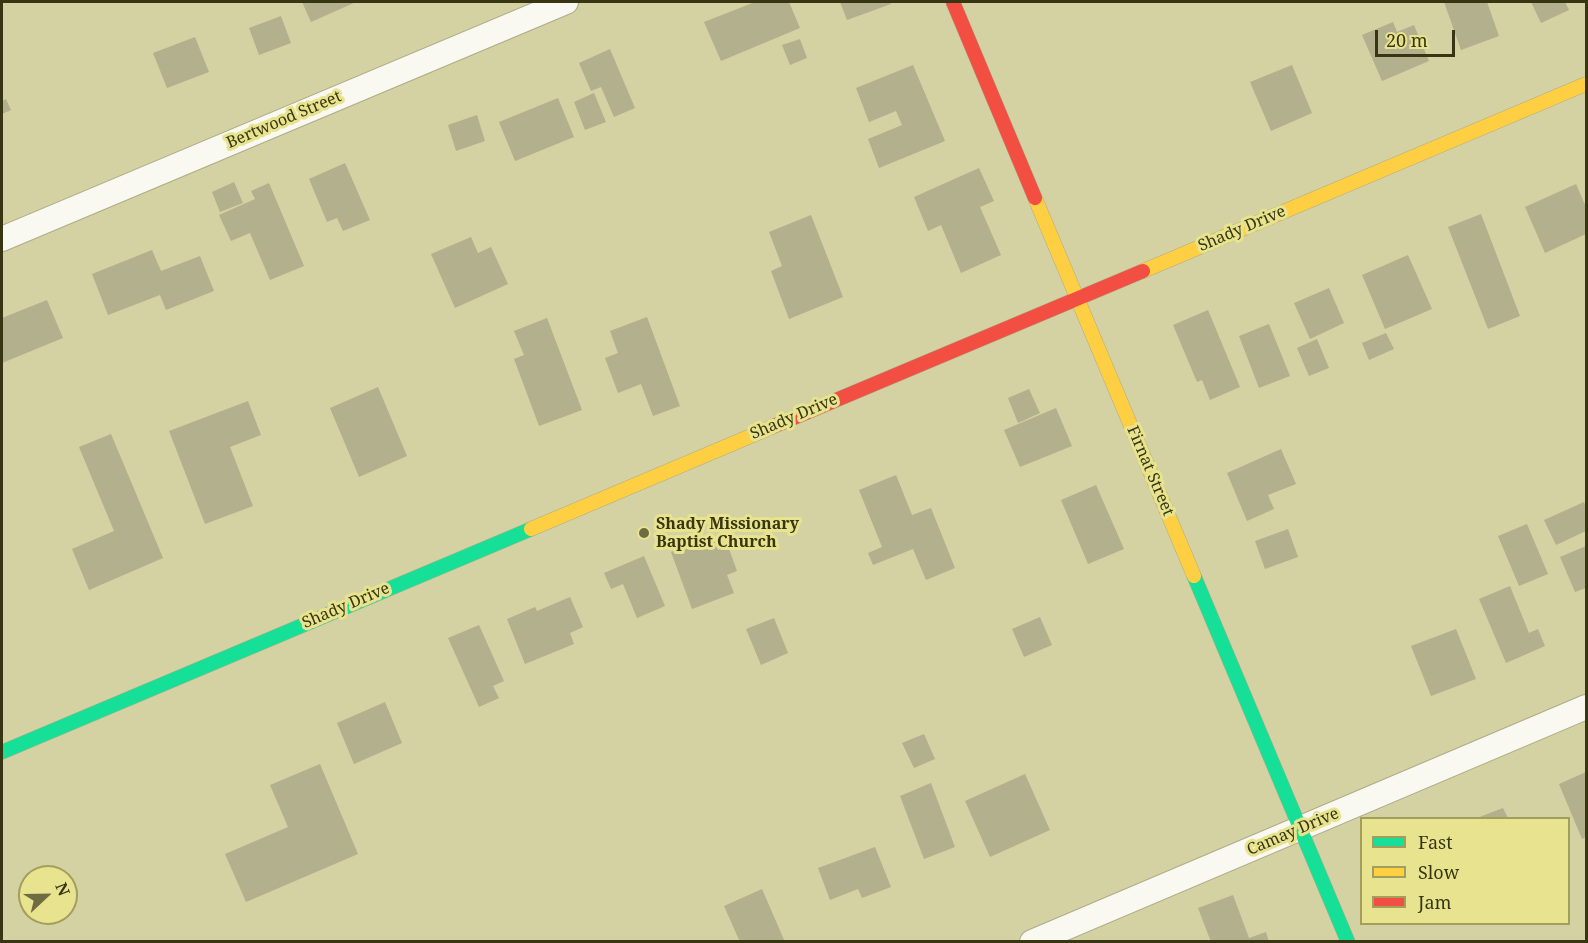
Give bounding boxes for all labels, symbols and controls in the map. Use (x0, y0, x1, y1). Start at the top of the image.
scale bar (1378, 18, 1458, 56)
text: 20 m (1386, 28, 1428, 52)
street label: Bertwood Street (224, 87, 344, 153)
street label: Shady Drive (1195, 202, 1289, 256)
street label: Shady Drive (747, 390, 841, 444)
street label: Firnat Street (1122, 423, 1178, 519)
place label: Shady Missionary Baptist Church (656, 514, 799, 552)
marker: Shady Missionary Baptist Church (637, 526, 651, 540)
street label: Shady Drive (299, 579, 393, 633)
street label: Camay Drive (1244, 804, 1342, 860)
legend (1360, 817, 1570, 925)
text: Fast (1418, 830, 1453, 854)
text: Slow (1418, 860, 1459, 884)
north arrow (18, 865, 78, 925)
text: N (50, 879, 75, 899)
text: Jam (1418, 890, 1452, 914)

